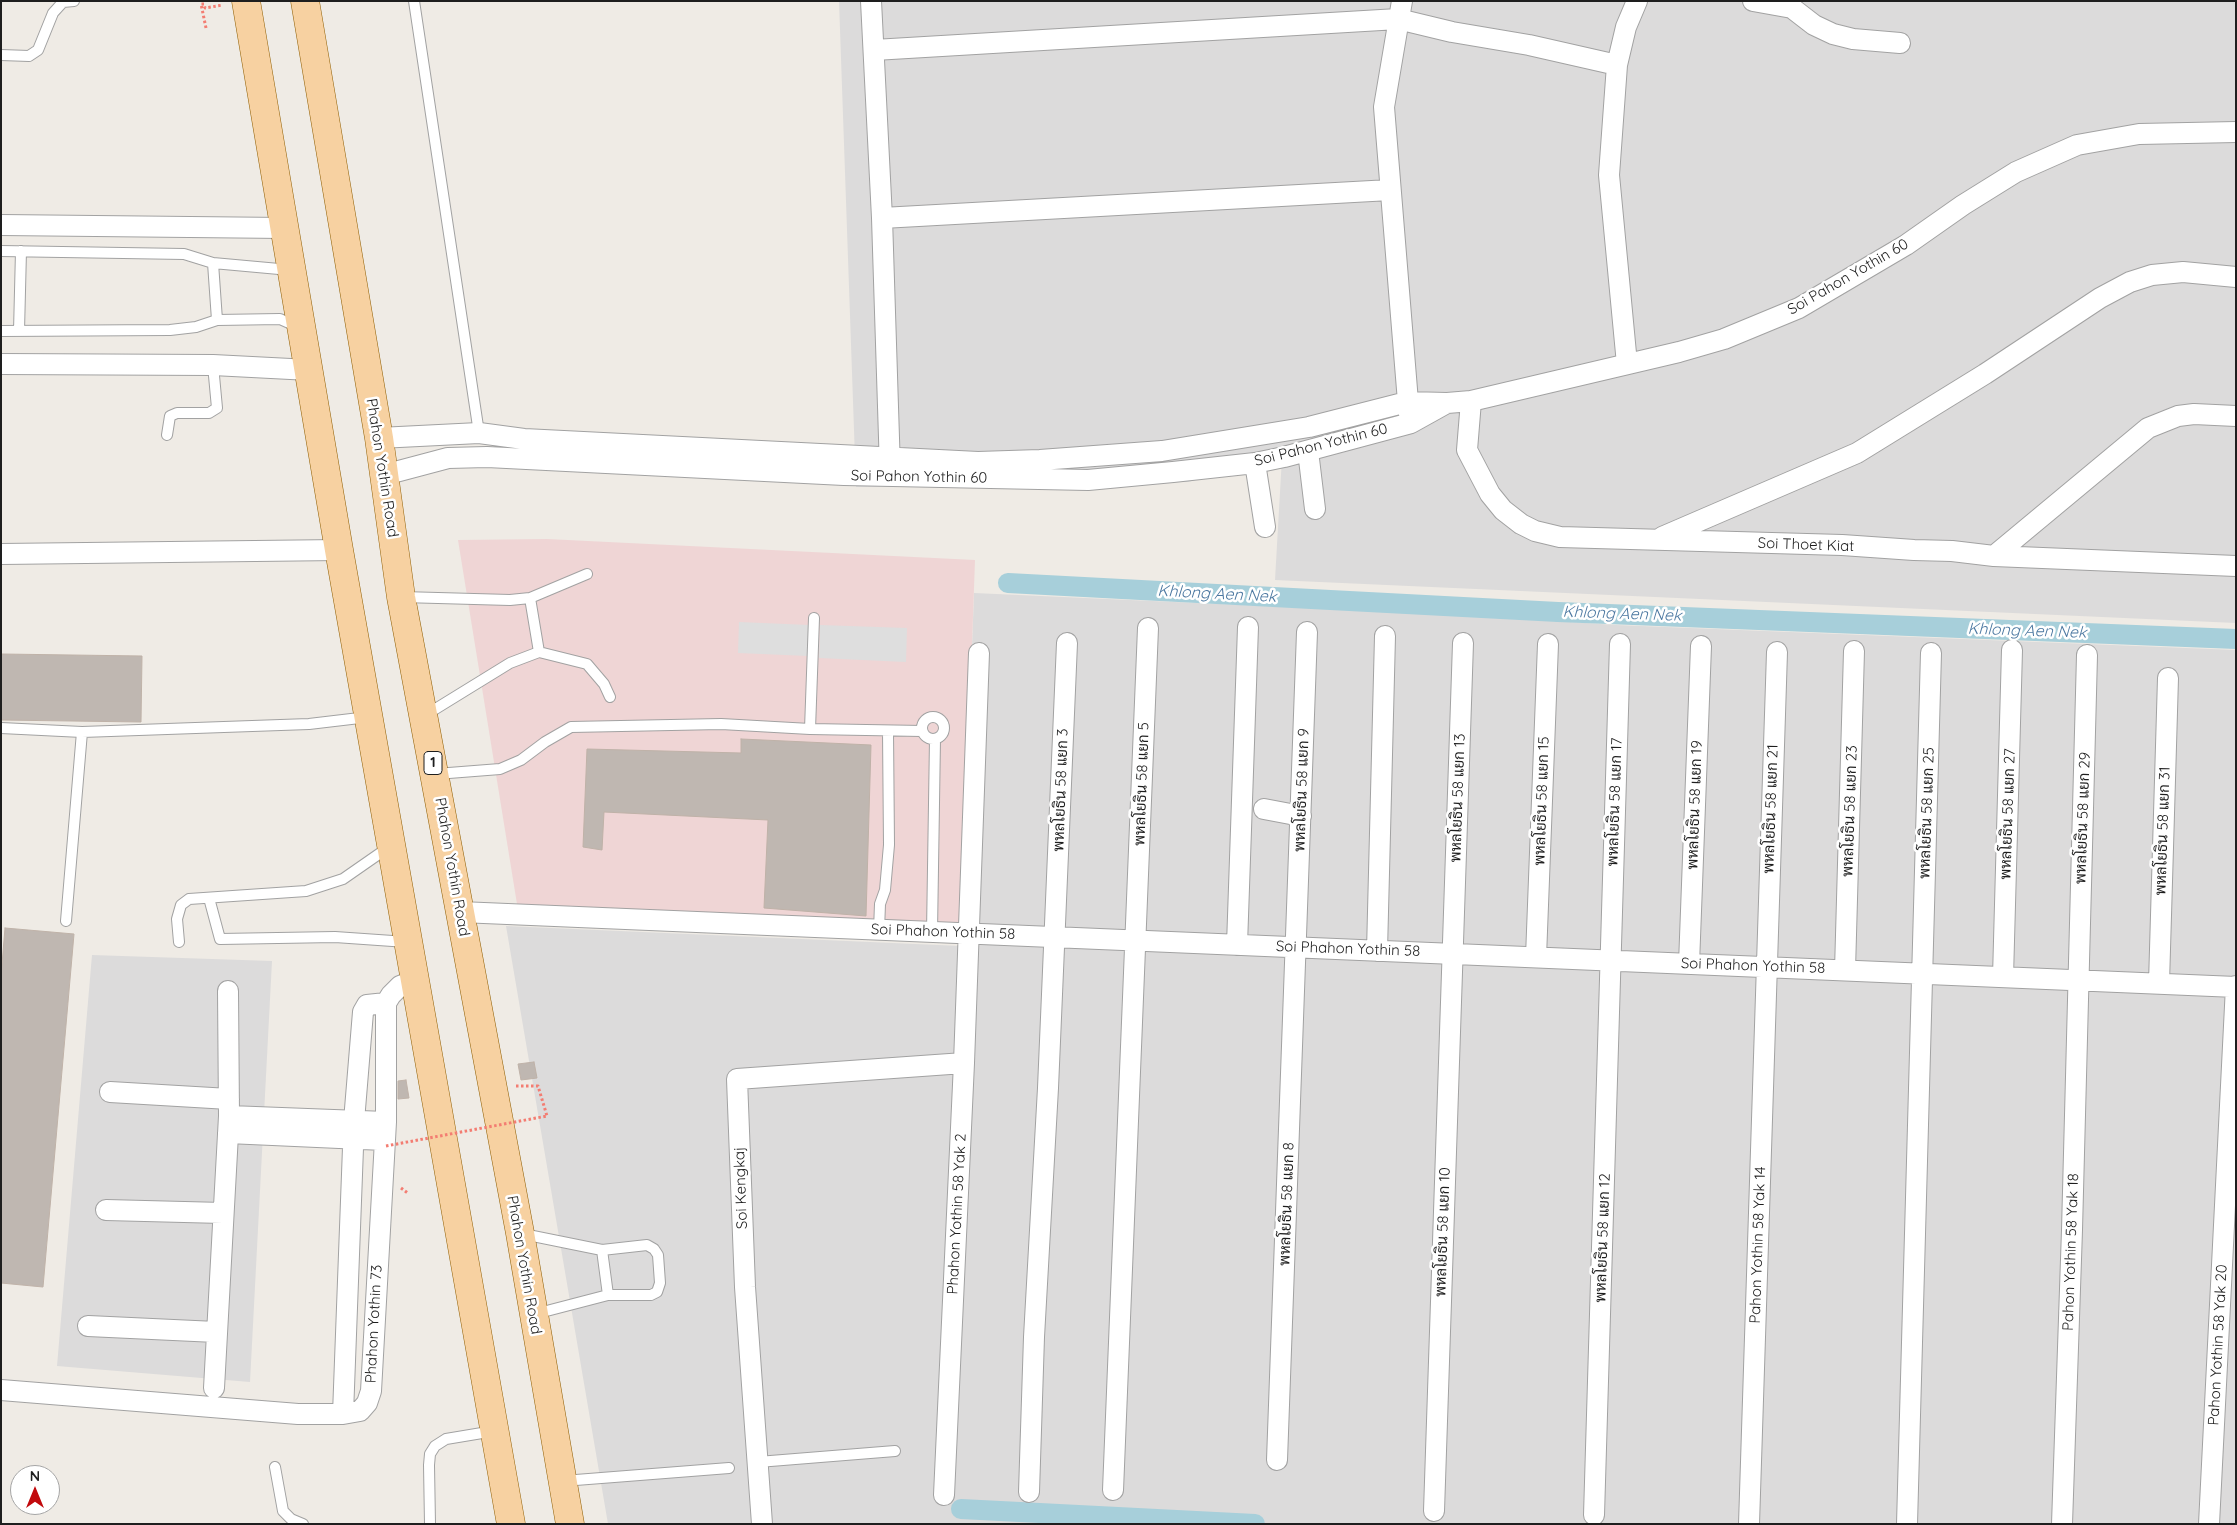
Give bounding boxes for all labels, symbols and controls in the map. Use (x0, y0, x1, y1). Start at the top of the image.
street label: Soi Pahon Yothin 60 (1784, 235, 1912, 319)
street label: Phahon Yothin Road (362, 397, 402, 539)
street label: Soi Pahon Yothin 60 (1253, 420, 1389, 470)
street label: Soi Pahon Yothin 60 (851, 467, 987, 487)
street label: Soi Thoet Kiat (1757, 534, 1855, 556)
water label: Khlong Aen Nek (1157, 581, 1277, 607)
water label: Khlong Aen Nek (1562, 602, 1682, 626)
water label: Khlong Aen Nek (1967, 619, 2087, 643)
street label: พหลโยธิน 58 แยก 5 (1131, 722, 1153, 846)
street label: พหลโยธิน 58 แยก 3 (1050, 728, 1072, 852)
street label: พหลโยธิน 58 แยก 9 (1291, 728, 1313, 852)
street label: พหลโยธิน 58 แยก 13 (1447, 733, 1469, 863)
street label: พหลโยธิน 58 แยก 15 (1531, 736, 1553, 866)
street label: พหลโยธิน 58 แยก 17 (1604, 737, 1626, 867)
street label: พหลโยธิน 58 แยก 19 (1684, 740, 1706, 870)
street label: พหลโยธิน 58 แยก 21 (1760, 744, 1782, 874)
street label: พหลโยธิน 58 แยก 23 (1839, 745, 1861, 877)
street label: พหลโยธิน 58 แยก 25 (1916, 747, 1938, 879)
street label: พหลโยธิน 58 แยก 27 (1997, 748, 2019, 880)
road number: 1 (424, 751, 442, 774)
street label: พหลโยธิน 58 แยก 29 (2072, 752, 2094, 884)
street label: พหลโยธิน 58 แยก 31 (2152, 766, 2174, 896)
street label: Phahon Yothin Road (431, 796, 473, 938)
street label: Soi Phahon Yothin 58 (871, 920, 1015, 944)
street label: Soi Phahon Yothin 58 (1276, 937, 1420, 961)
street label: Soi Phahon Yothin 58 (1681, 954, 1825, 978)
street label: Phahon Yothin 58 Yak 2 (944, 1133, 970, 1295)
street label: พหลโยธิน 58 แยก 8 (1276, 1142, 1298, 1266)
street label: Soi Kengkaj (731, 1147, 751, 1229)
street label: Pahon Yothin 58 Yak 14 (1746, 1166, 1770, 1324)
street label: พหลโยธิน 58 แยก 10 (1432, 1167, 1454, 1297)
street label: พหลโยธิน 58 แยก 12 (1592, 1173, 1614, 1303)
street label: Pahon Yothin 58 Yak 18 (2059, 1173, 2083, 1331)
street label: Phahon Yothin Road (503, 1194, 545, 1336)
street label: Phahon Yothin 73 (362, 1264, 386, 1384)
street label: Pahon Yothin 58 Yak 20 (2205, 1264, 2231, 1426)
north arrow (10, 1465, 60, 1515)
text: N (30, 1467, 40, 1485)

